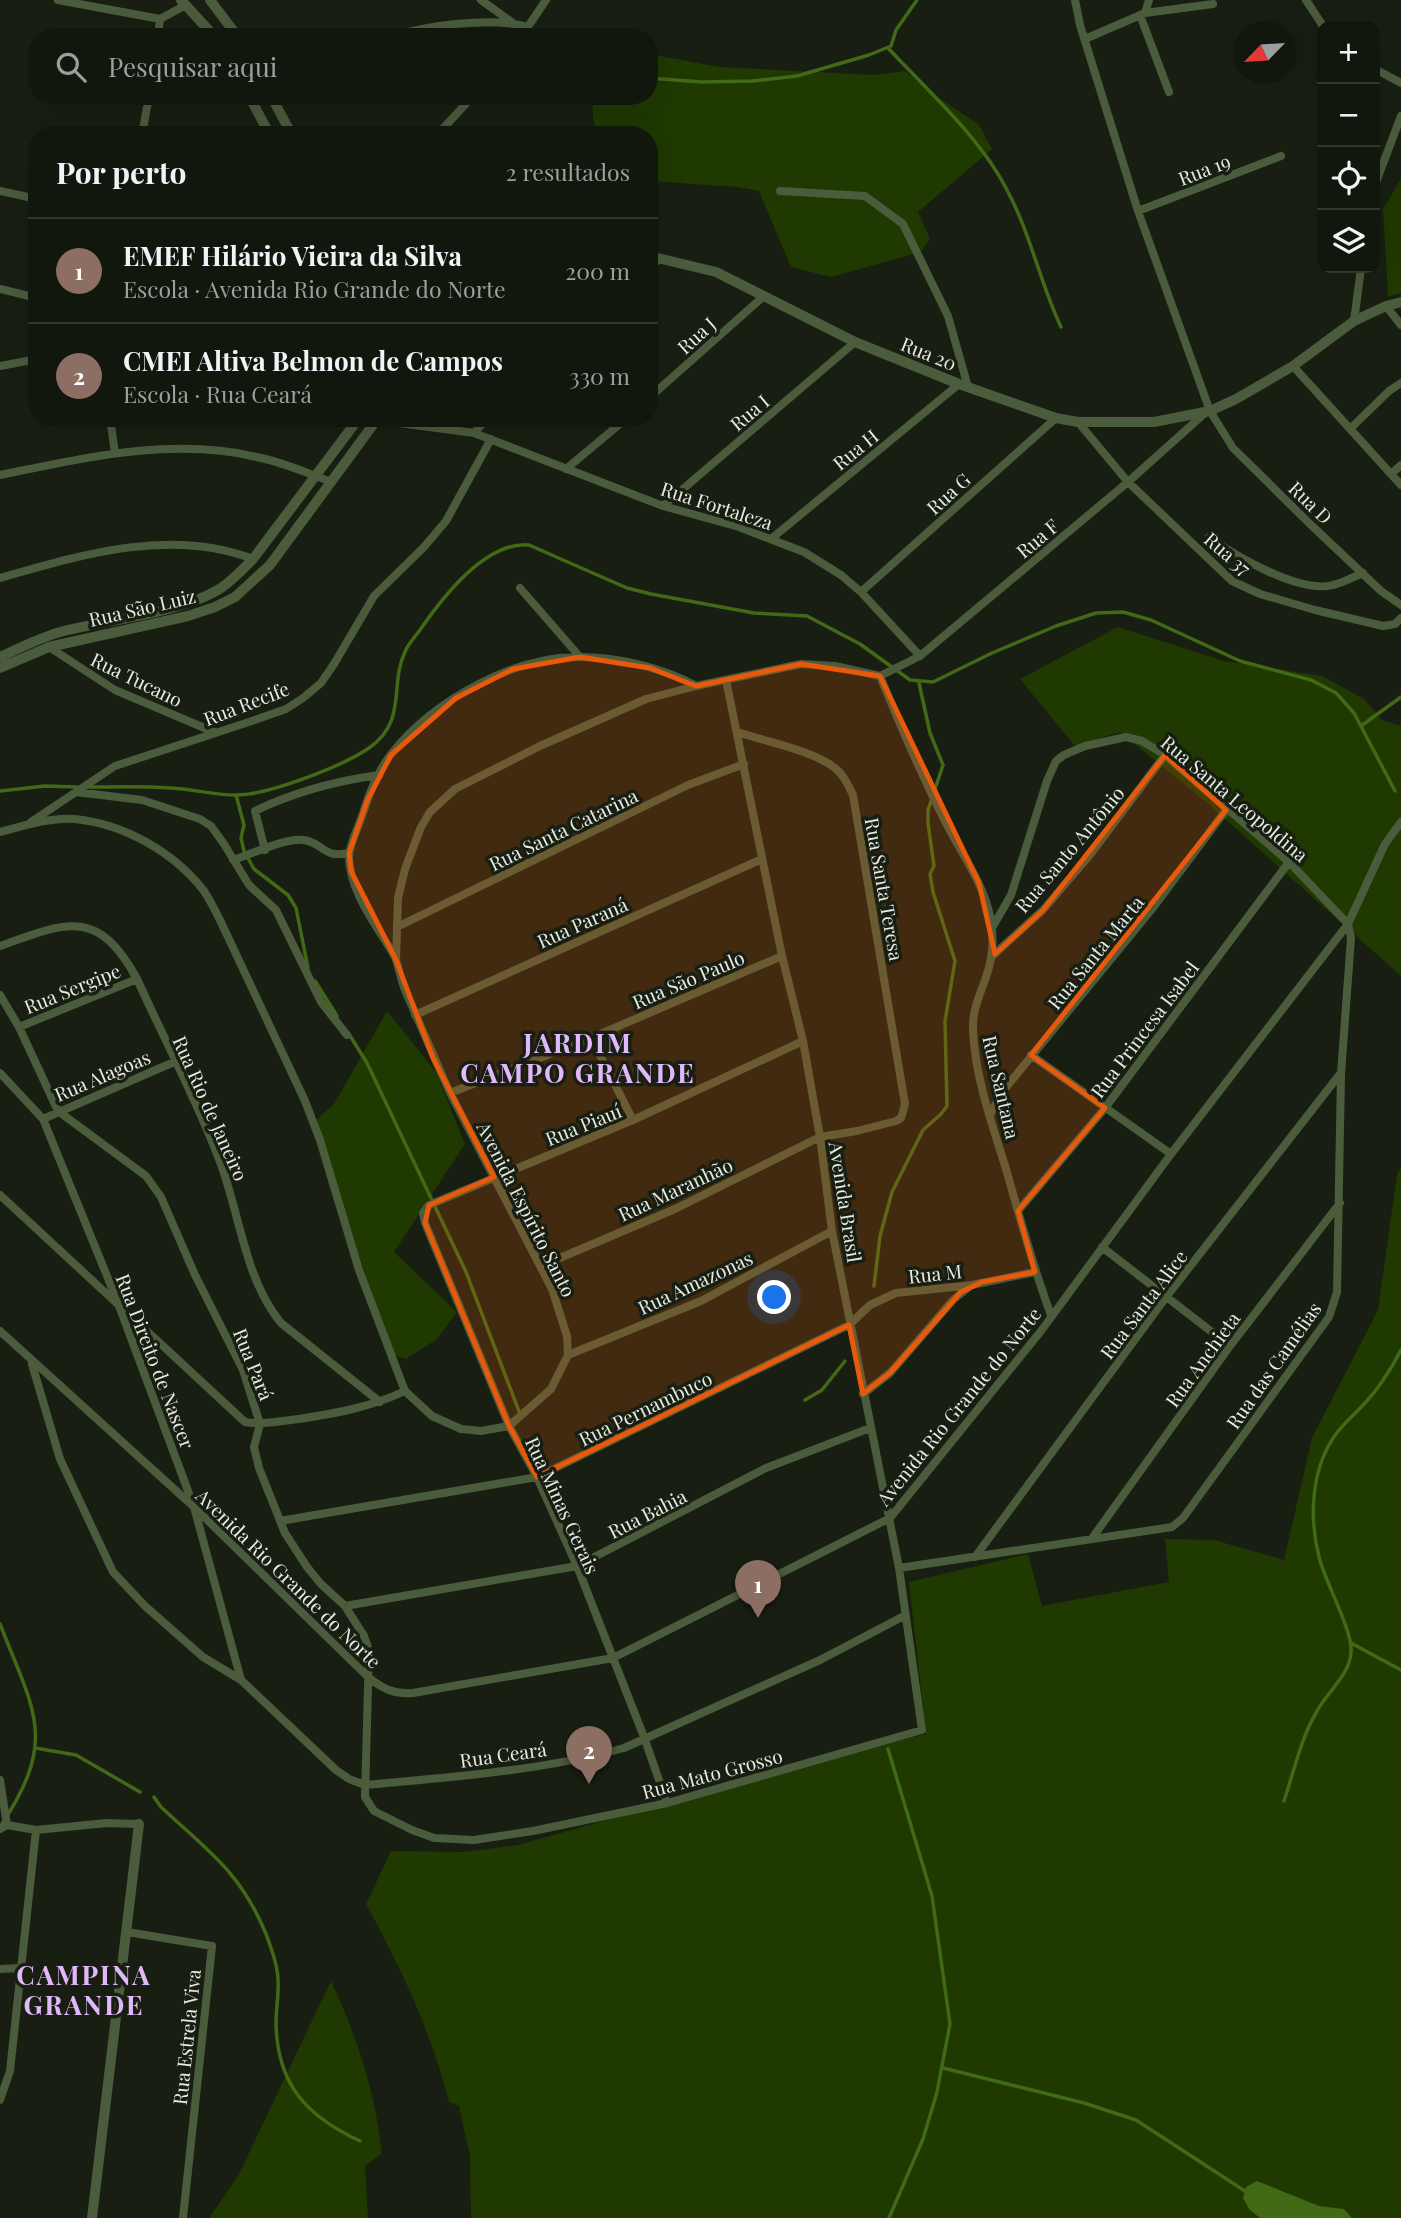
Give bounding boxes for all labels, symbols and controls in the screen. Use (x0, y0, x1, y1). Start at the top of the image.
north arrow (1233, 21, 1296, 84)
map controls (1317, 21, 1380, 273)
button: + (1317, 21, 1380, 84)
search box (28, 28, 658, 105)
icon: search (52, 48, 90, 86)
text: Pesquisar aqui (108, 49, 277, 84)
button: − (1317, 84, 1380, 147)
street label: Rua 19 (1174, 147, 1234, 191)
button: locate (1317, 147, 1380, 210)
text: Por perto (56, 152, 186, 192)
text: 2 resultados (506, 156, 630, 187)
button: layers (1317, 210, 1380, 273)
text: EMEF Hilário Vieira da Silva (123, 238, 462, 273)
text: 1 (75, 255, 83, 286)
text: 200 m (565, 255, 630, 286)
text: Escola · Avenida Rio Grande do Norte (123, 273, 506, 304)
street label: Rua J (671, 311, 721, 359)
street label: Rua 20 (897, 330, 961, 376)
text: CMEI Altiva Belmon de Campos (123, 343, 503, 378)
text: 2 (73, 360, 85, 391)
text: 330 m (569, 360, 630, 391)
text: Escola · Rua Ceará (123, 378, 312, 409)
street label: Rua I (724, 388, 774, 436)
street label: Rua H (827, 423, 883, 475)
street label: Rua G (920, 466, 976, 520)
street label: Rua Fortaleza (658, 475, 777, 535)
street label: Rua D (1284, 475, 1338, 529)
street label: Rua F (1010, 512, 1064, 563)
street label: Rua 37 (1199, 526, 1257, 581)
street label: Rua São Luiz (86, 582, 198, 632)
street label: Rua Tucano (87, 646, 187, 712)
street label: Rua Recife (199, 675, 293, 731)
street label: Rua Santa Leopoldina (1156, 729, 1314, 868)
street label: Rua Santo Antônio (1008, 780, 1130, 918)
street label: Rua Santa Catarina (484, 781, 642, 876)
street label: Rua Santa Teresa (860, 815, 910, 963)
street label: Rua Santa Marta (1041, 889, 1149, 1014)
street label: Rua Paraná (533, 890, 632, 953)
street label: Rua São Paulo (628, 944, 748, 1014)
street label: Rua Princesa Isabel (1084, 955, 1204, 1103)
street label: Rua Sergipe (20, 957, 124, 1019)
district label: JARDIM CAMPO GRANDE (460, 1025, 696, 1090)
street label: Rua Rio de Janeiro (167, 1031, 255, 1185)
street label: Rua Santana (977, 1033, 1027, 1142)
street label: Rua Alagoas (50, 1043, 154, 1107)
street label: Rua Piauí (541, 1097, 625, 1151)
street label: Avenida Espírito Santo (471, 1116, 582, 1301)
street label: Avenida Brasil (823, 1139, 868, 1265)
street label: Rua Maranhão (614, 1151, 736, 1227)
street label: Rua Amazonas (633, 1244, 757, 1320)
street label: Rua Santa Alice (1093, 1244, 1193, 1364)
street label: Rua M (907, 1257, 963, 1289)
street label: Rua Direito de Nascer (111, 1270, 202, 1453)
your location (757, 1280, 791, 1314)
street label: Rua das Camélias (1220, 1297, 1326, 1433)
street label: Avenida Rio Grande do Norte (869, 1301, 1046, 1511)
street label: Rua Anchieta (1159, 1306, 1246, 1412)
street label: Rua Pará (228, 1324, 280, 1404)
street label: Rua Pernambuco (574, 1364, 716, 1452)
street label: Rua Minas Gerais (520, 1432, 606, 1578)
street label: Avenida Rio Grande do Norte (190, 1482, 387, 1674)
street label: Rua Bahia (603, 1482, 691, 1544)
pin: 1 (735, 1560, 781, 1618)
pin: 2 (566, 1726, 612, 1784)
street label: Rua Ceará (458, 1735, 549, 1773)
street label: Rua Mato Grosso (639, 1742, 785, 1804)
district label: CAMPINA GRANDE (16, 1957, 152, 2022)
street label: Rua Estrela Viva (166, 1967, 206, 2106)

